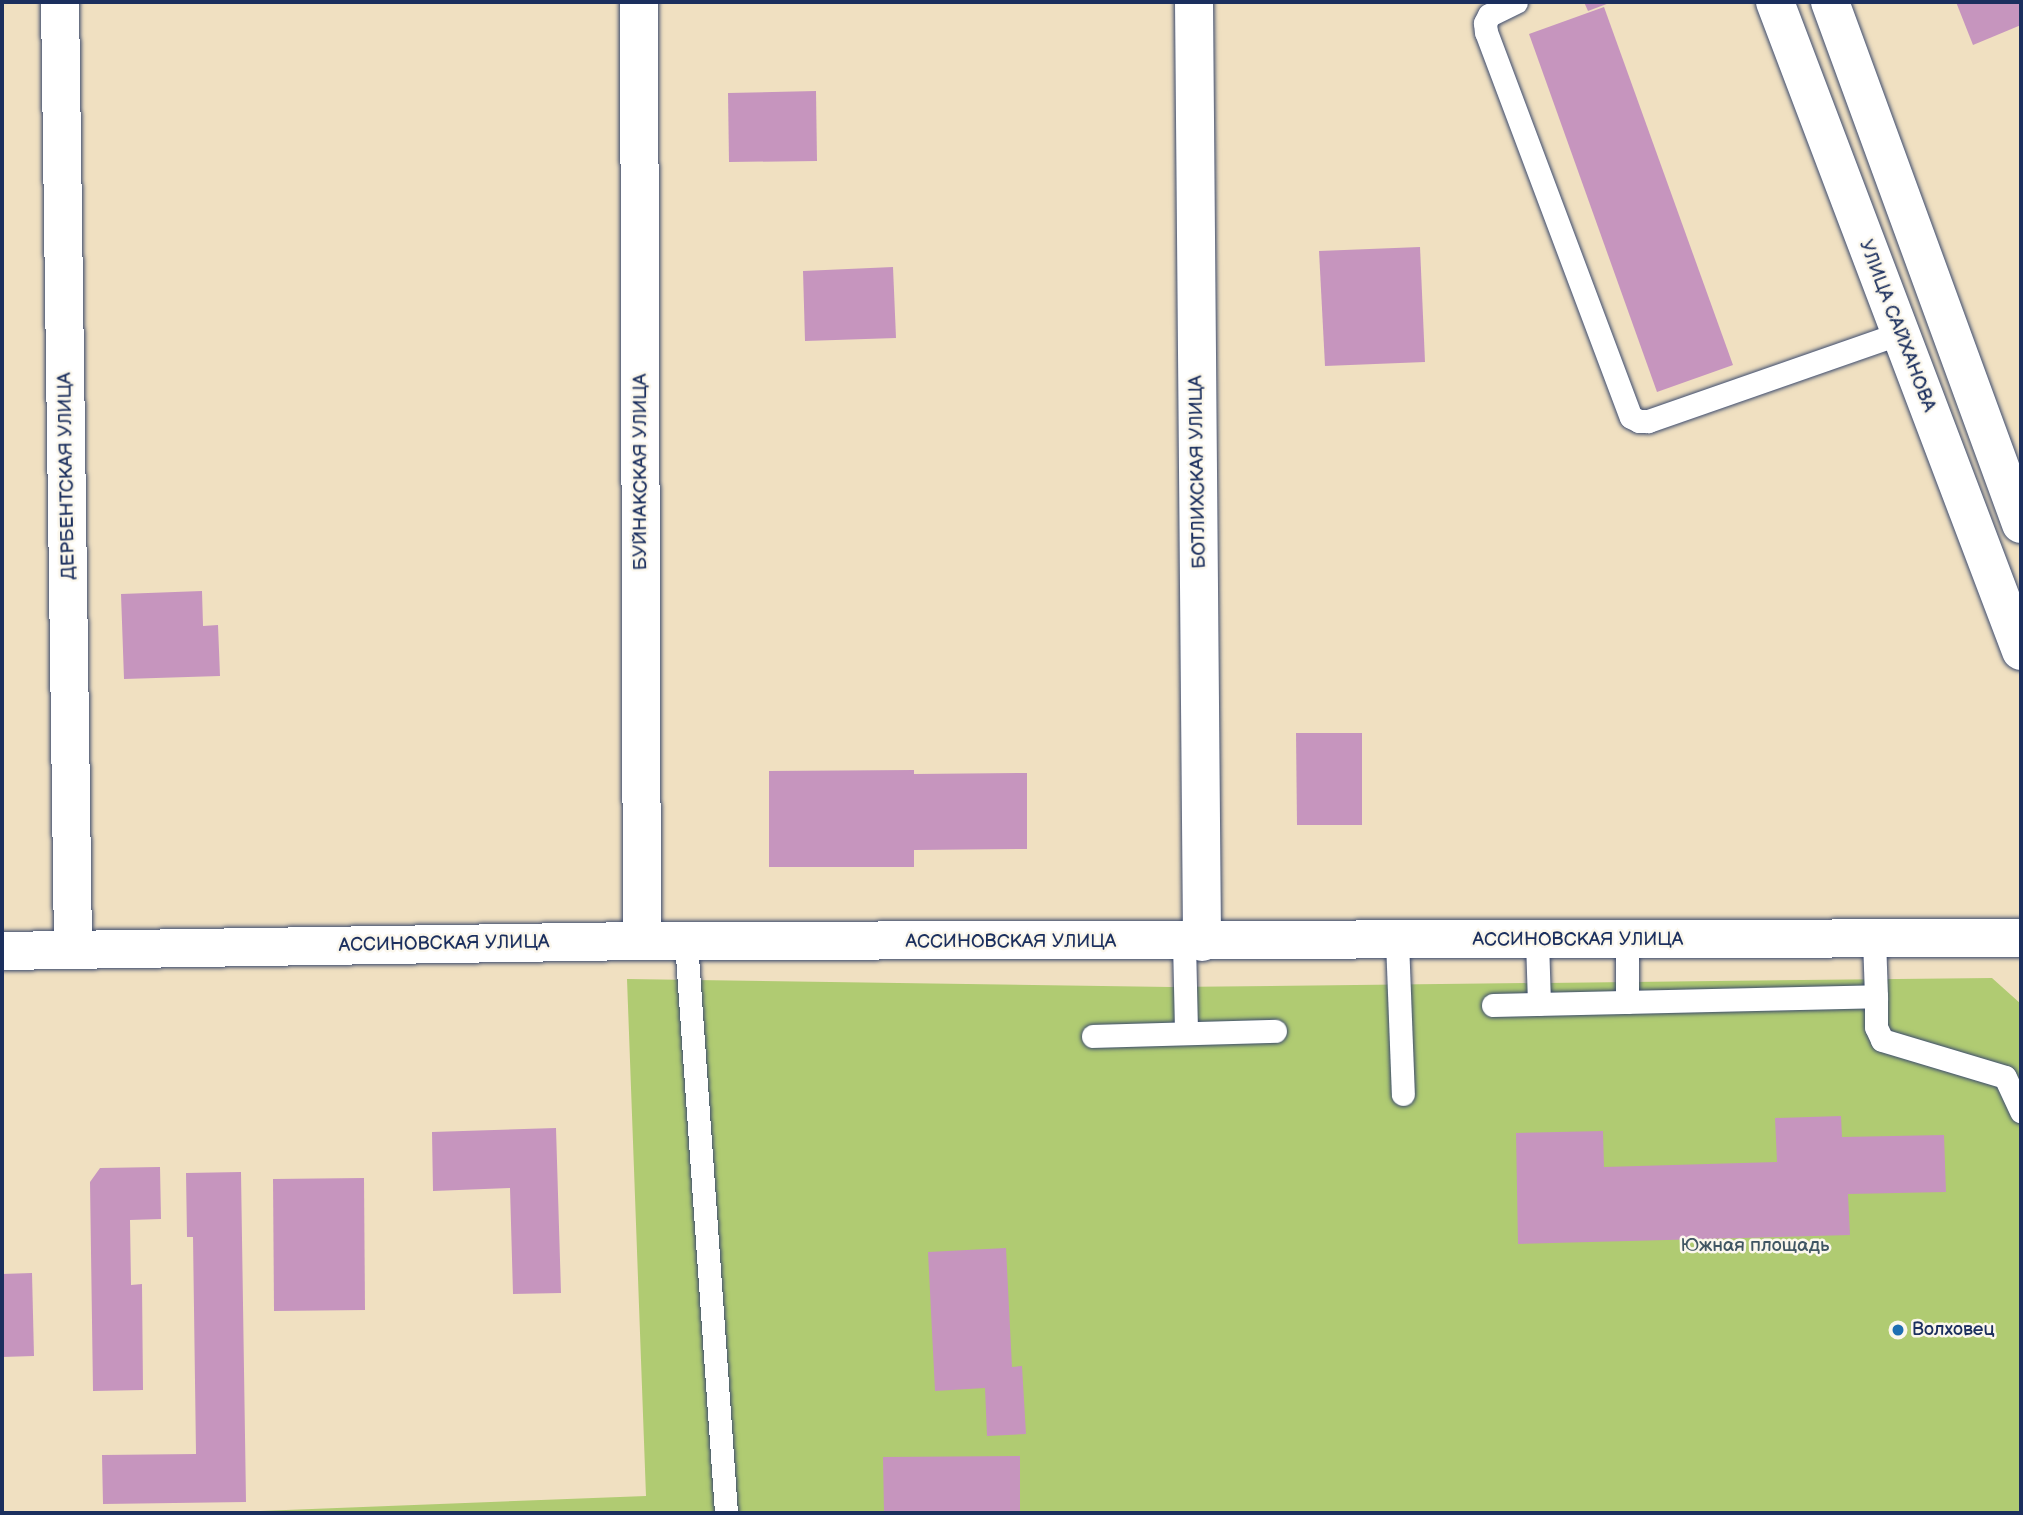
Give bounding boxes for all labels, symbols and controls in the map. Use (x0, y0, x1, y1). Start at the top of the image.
street label: УЛИЦА САЙХАНОВА (1854, 237, 1940, 415)
street label: ДЕРБЕНТСКАЯ УЛИЦА (54, 372, 80, 580)
street label: БУЙНАКСКАЯ УЛИЦА (630, 374, 652, 570)
street label: БОТЛИХСКАЯ УЛИЦА (1185, 375, 1211, 569)
street label: АССИНОВСКАЯ УЛИЦА (1473, 929, 1683, 951)
street label: АССИНОВСКАЯ УЛИЦА (338, 931, 550, 957)
street label: АССИНОВСКАЯ УЛИЦА (906, 931, 1116, 953)
park label: Южная площадь (1680, 1235, 1830, 1257)
place label: Волховец (1912, 1319, 1995, 1341)
marker: Волховец (1890, 1322, 1906, 1338)

